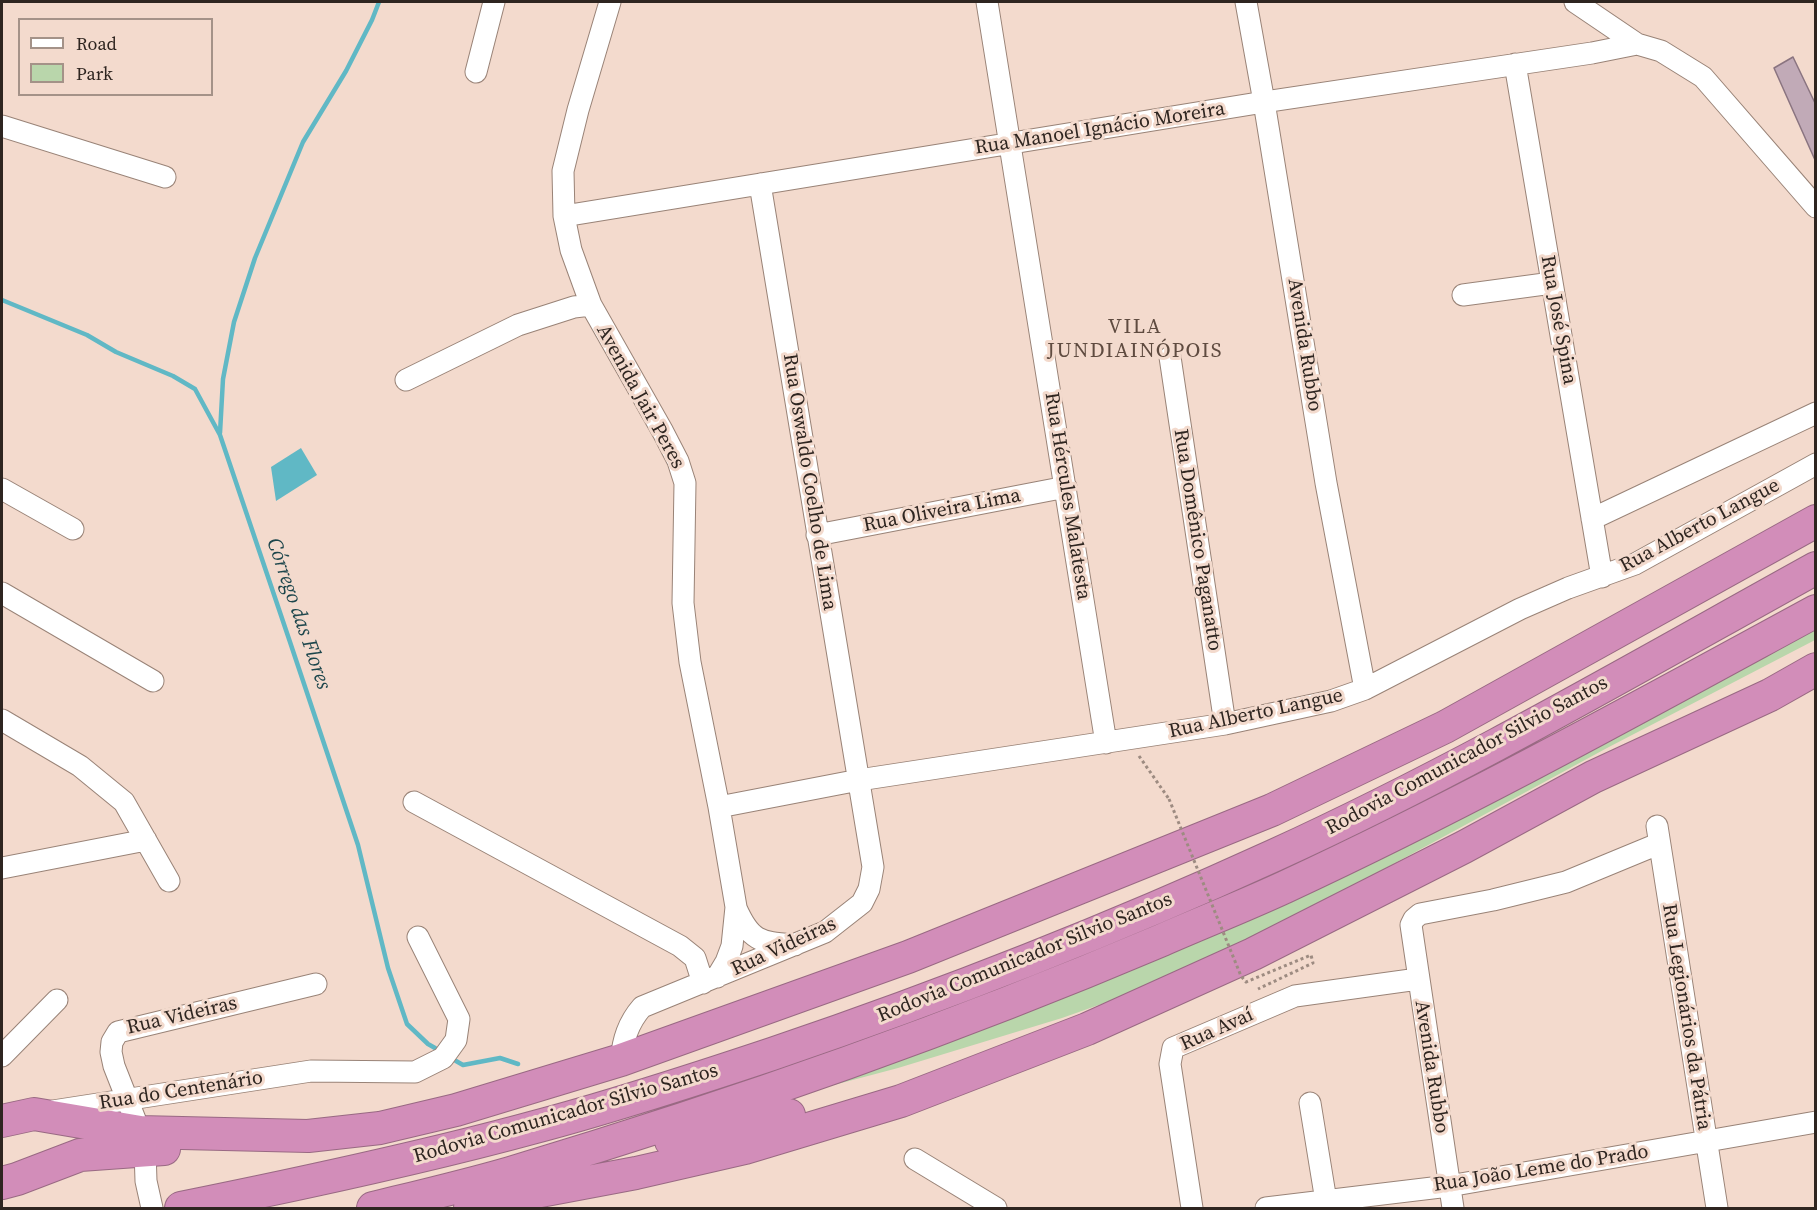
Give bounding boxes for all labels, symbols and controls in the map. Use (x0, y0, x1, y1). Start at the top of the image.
legend (18, 18, 213, 96)
text: Road (76, 31, 117, 56)
text: Park (76, 61, 113, 86)
street label: Rua Manoel Ignácio Moreira (973, 97, 1227, 161)
street label: Rua José Spina (1535, 253, 1581, 387)
street label: Avenida Rubbo (1282, 277, 1326, 413)
district label: VILA JUNDIAINÓPOIS (1047, 315, 1223, 365)
street label: Avenida Jair Peres (590, 321, 690, 473)
street label: Rua Oswaldo Coelho de Lima (777, 352, 841, 612)
street label: Rua Hércules Malatesta (1039, 390, 1095, 602)
street label: Rua Domênico Paganatto (1168, 427, 1226, 653)
street label: Rua Alberto Langue (1616, 474, 1784, 578)
street label: Rua Oliveira Lima (861, 484, 1023, 538)
water label: Córrego das Flores (260, 535, 336, 693)
street label: Rodovia Comunicador Silvio Santos (1322, 671, 1612, 841)
street label: Rua Alberto Langue (1167, 684, 1345, 744)
street label: Rodovia Comunicador Silvio Santos (874, 888, 1176, 1028)
street label: Rua Legionários da Pátria (1656, 902, 1716, 1132)
street label: Rua Videiras (728, 912, 840, 982)
street label: Rua Videiras (124, 992, 240, 1040)
street label: Avenida Rubbo (1409, 999, 1453, 1135)
street label: Rua Avaí (1177, 1003, 1257, 1057)
street label: Rodovia Comunicador Silvio Santos (411, 1059, 721, 1169)
street label: Rua do Centenário (97, 1066, 265, 1116)
street label: Rua João Leme do Prado (1432, 1140, 1650, 1198)

